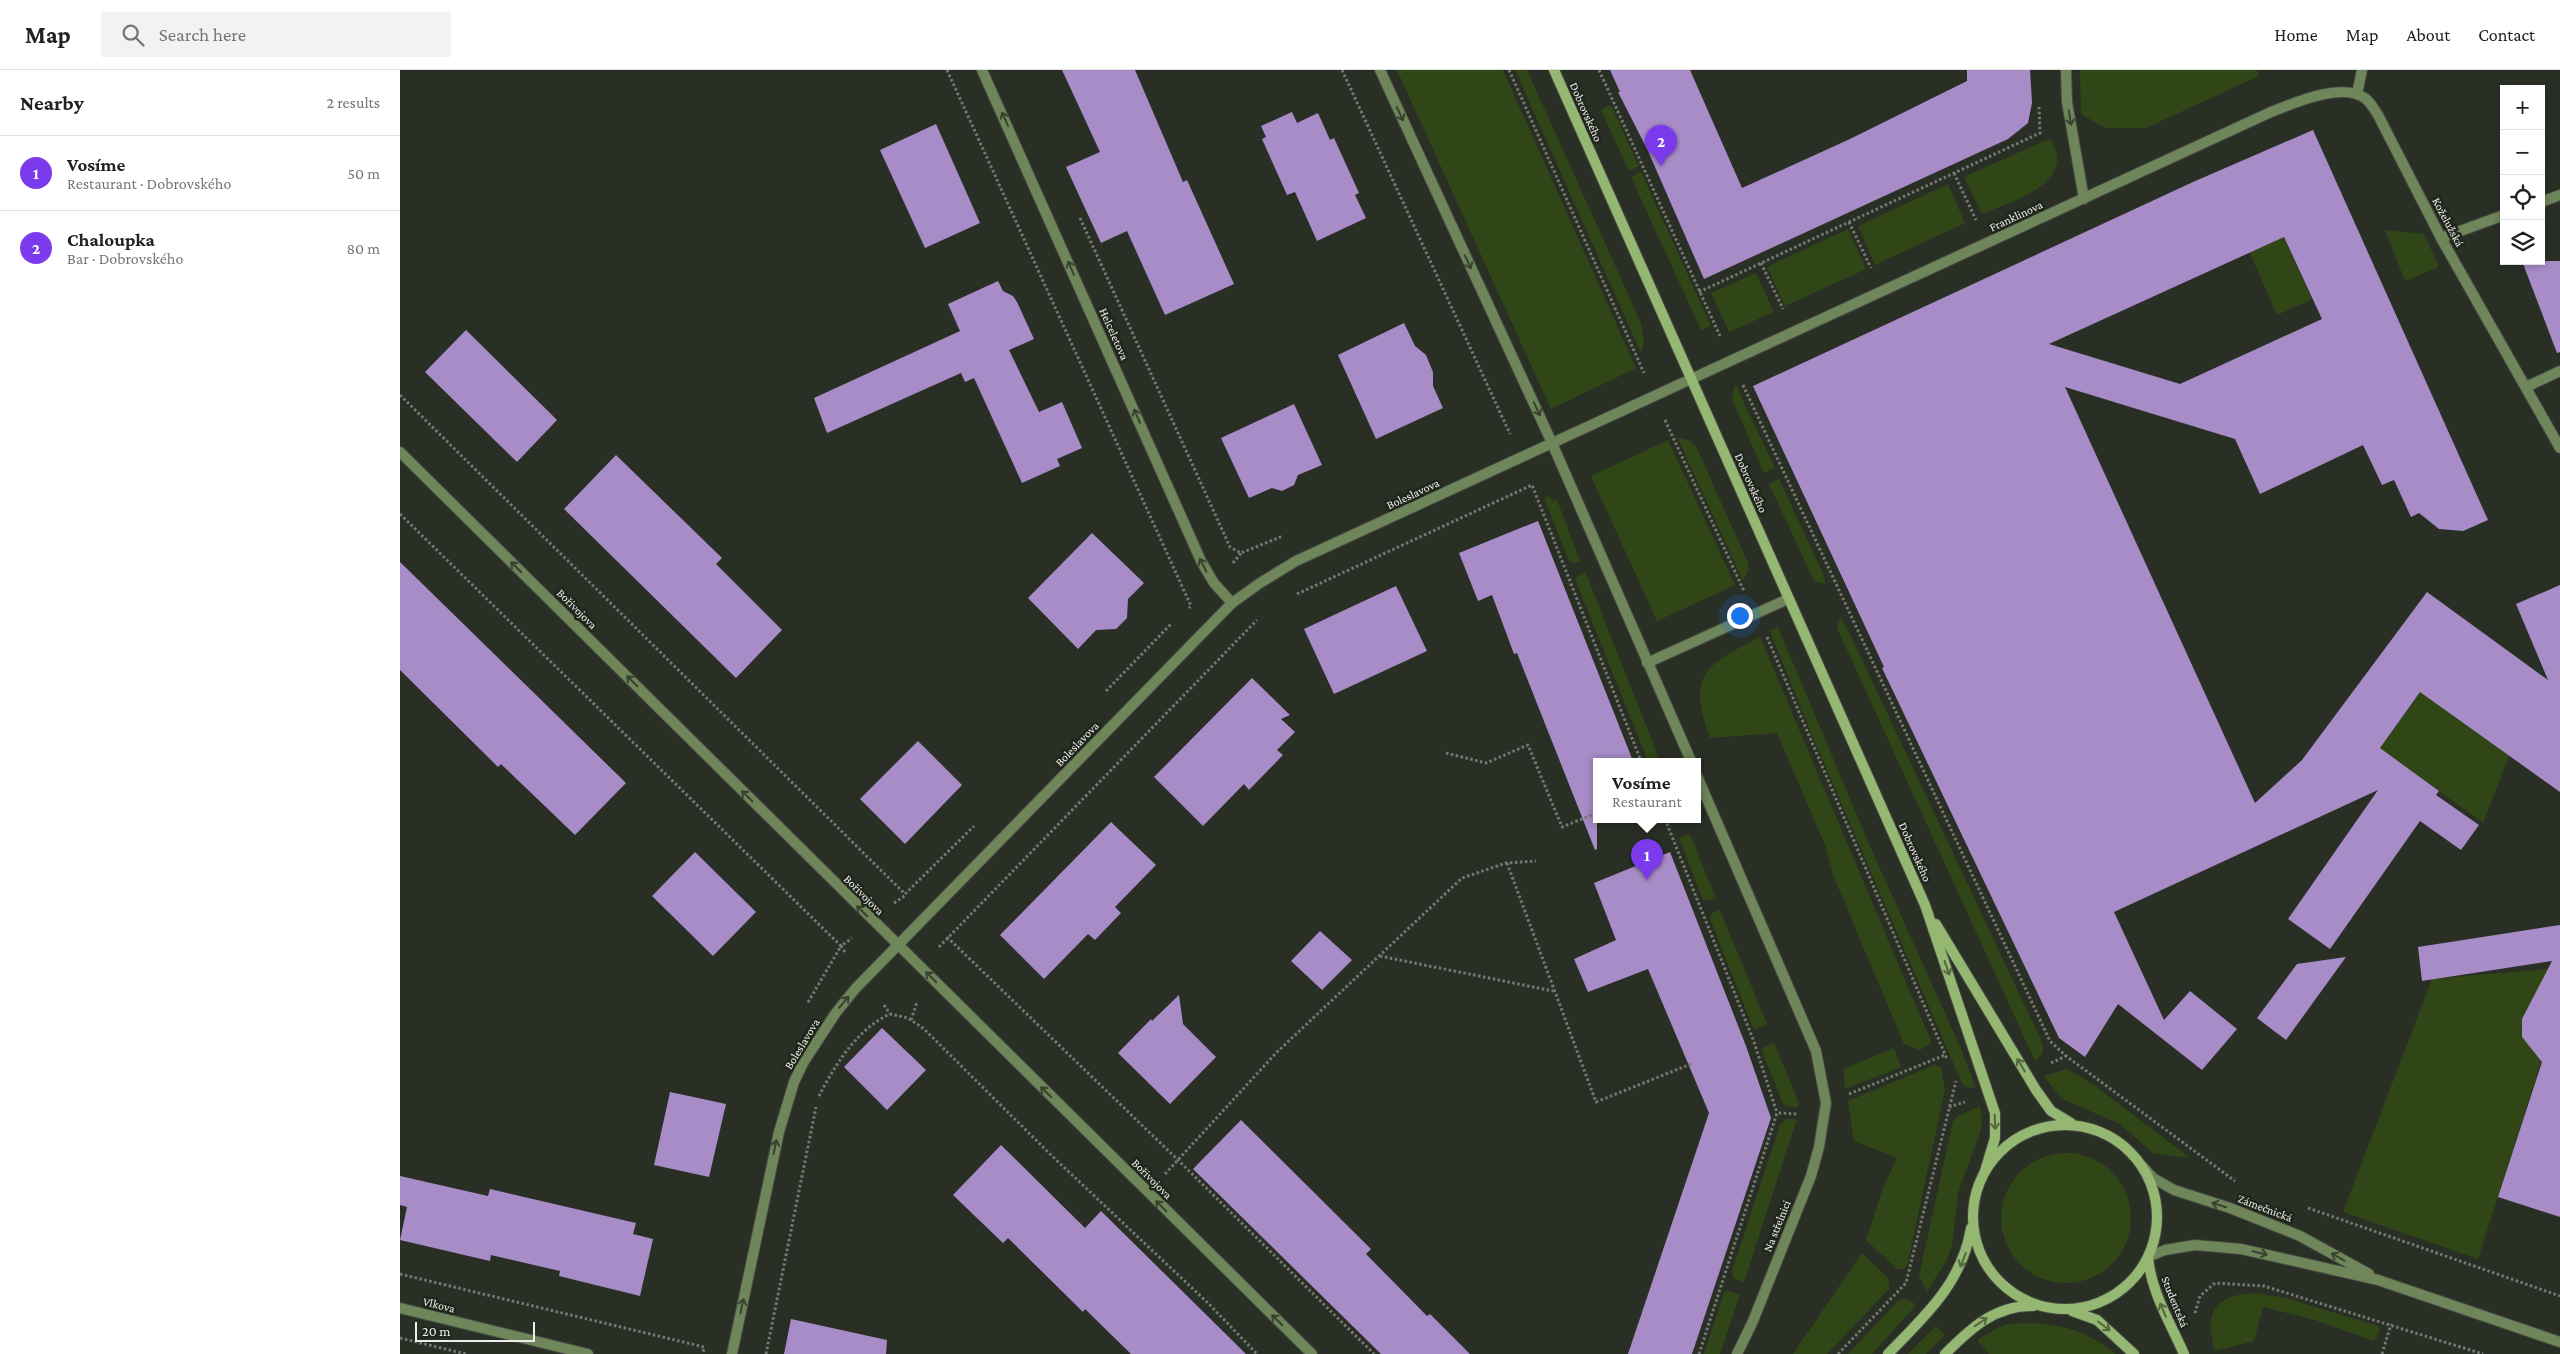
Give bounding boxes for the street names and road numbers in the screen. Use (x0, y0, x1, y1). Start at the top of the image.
street label: Dobrovského (1567, 80, 1605, 144)
street label: Koželužská (2429, 195, 2467, 249)
street label: Franklinova (1987, 197, 2045, 234)
street label: Helceletova (1096, 306, 1132, 363)
street label: Dobrovského (1732, 451, 1770, 515)
street label: Boleslavova (1384, 475, 1442, 512)
street label: Bořivojova (554, 586, 600, 632)
street label: Boleslavova (1052, 718, 1102, 769)
street label: Dobrovského (1896, 820, 1934, 884)
street label: Bořivojova (841, 872, 887, 918)
street label: Boleslavova (781, 1016, 823, 1072)
street label: Bořivojova (1129, 1156, 1175, 1202)
street label: Zámečnická (2236, 1191, 2295, 1225)
street label: Na střelnici (1760, 1198, 1794, 1254)
street label: Studentská (2158, 1274, 2192, 1330)
street label: Vlkova (421, 1294, 457, 1316)

